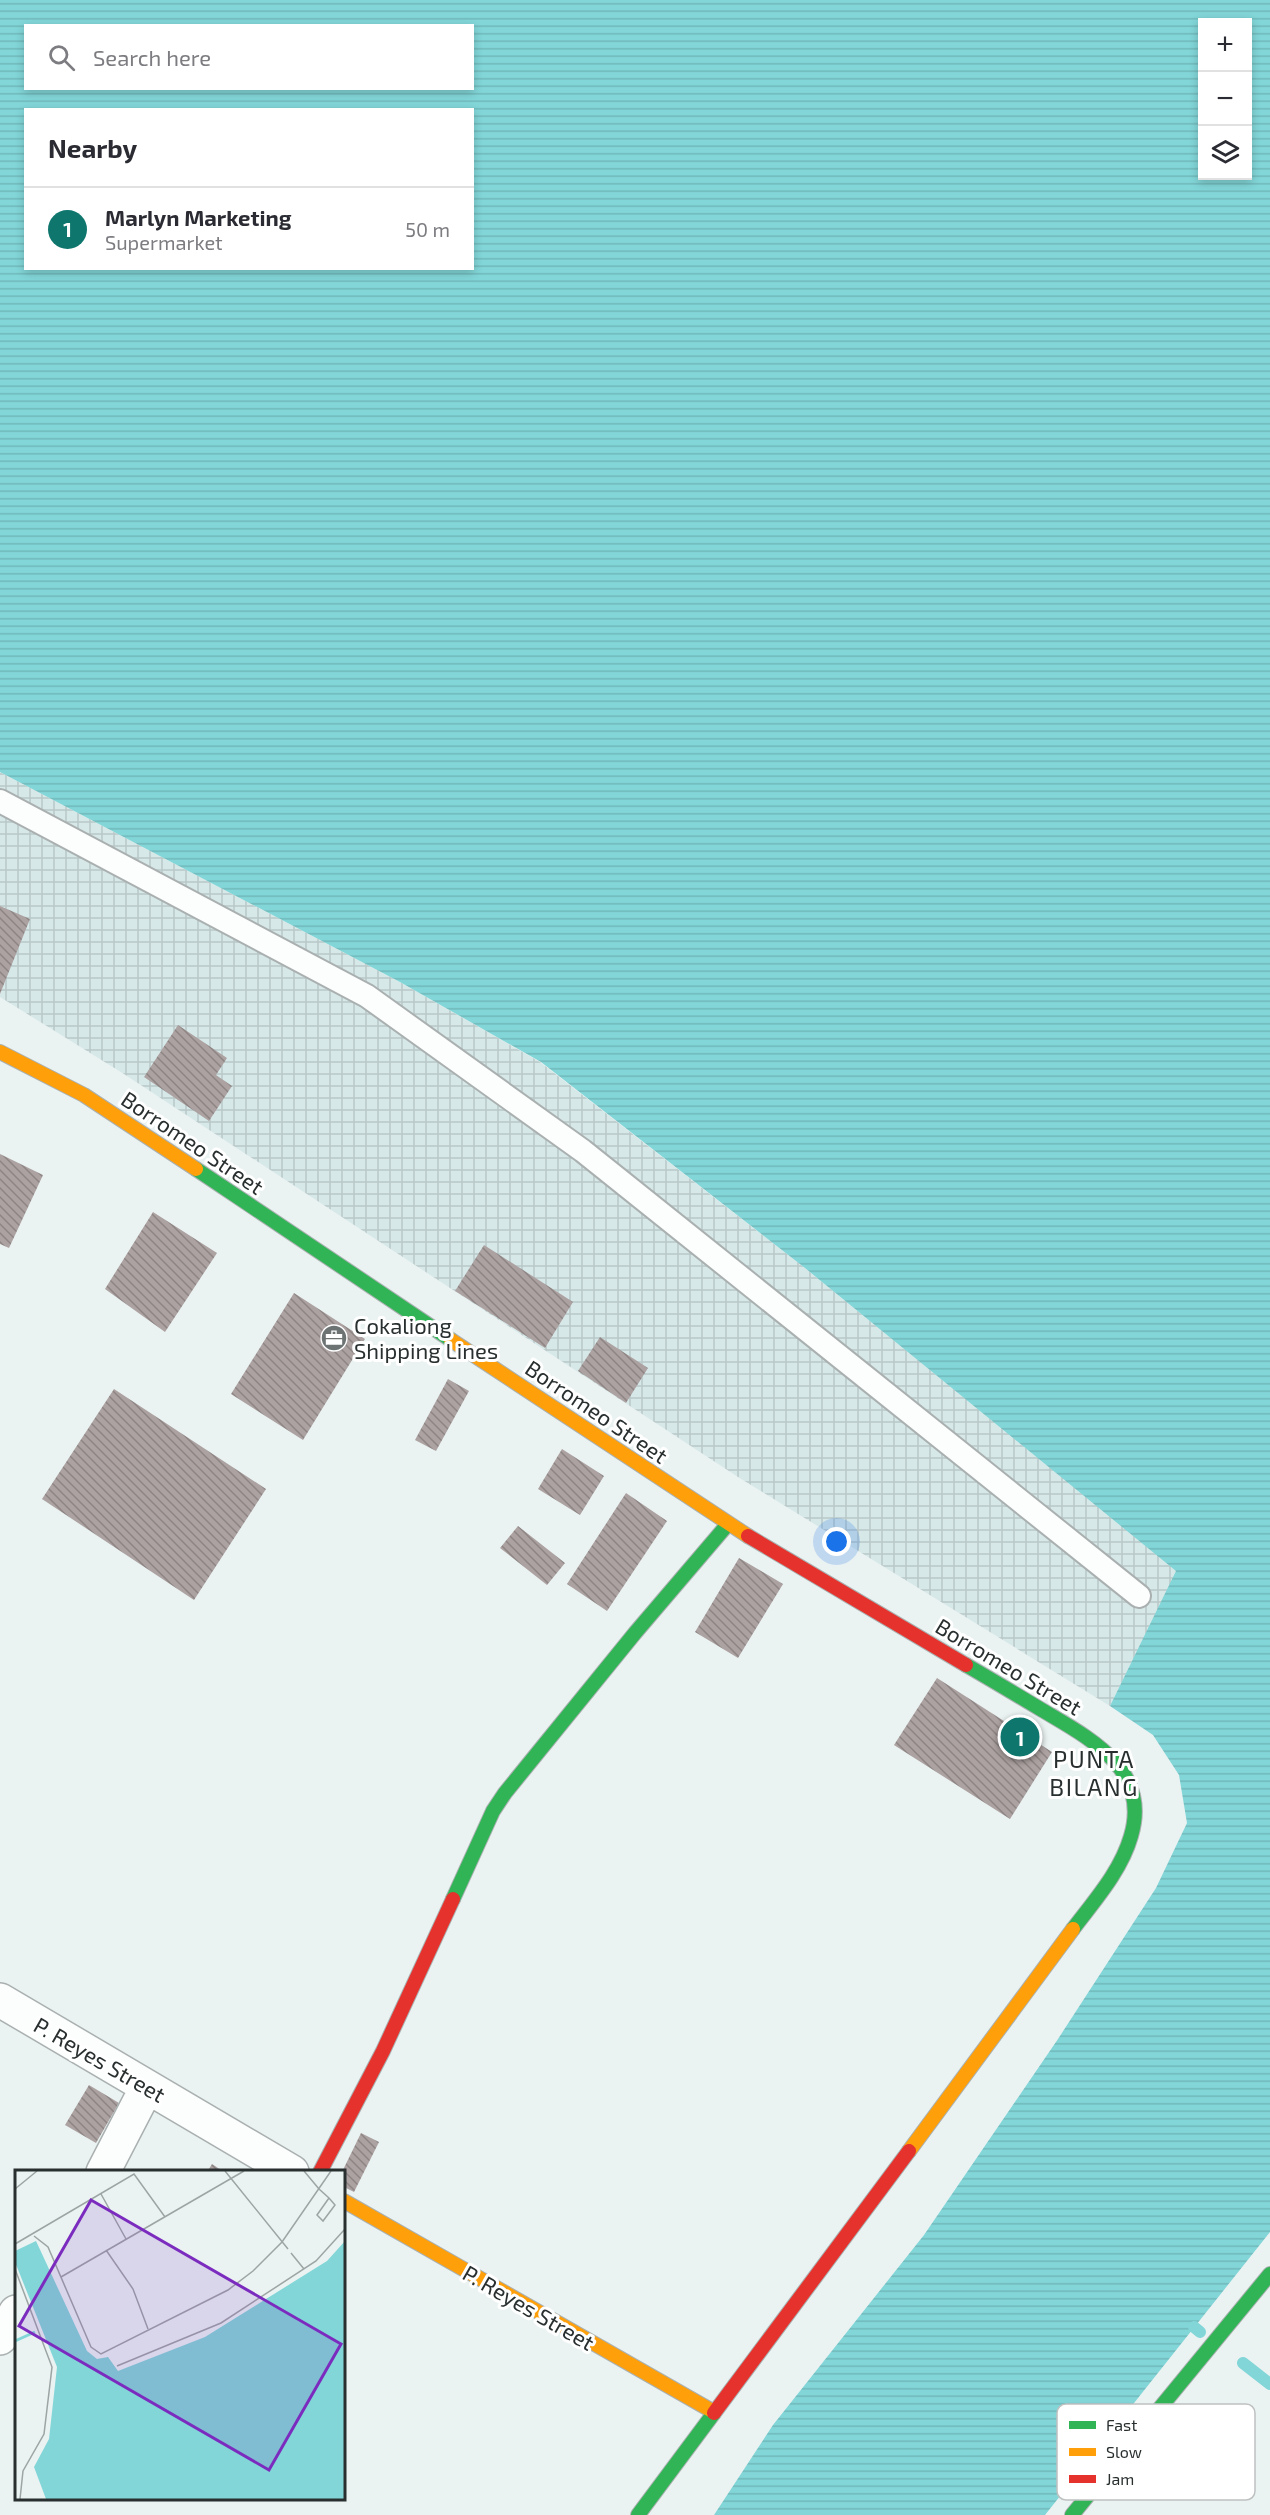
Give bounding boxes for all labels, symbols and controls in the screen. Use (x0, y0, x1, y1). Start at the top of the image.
map controls (1198, 18, 1252, 180)
button: + (1198, 18, 1252, 72)
search box (24, 24, 474, 90)
icon: search (45, 41, 78, 74)
text: Search here (93, 44, 211, 70)
button: − (1198, 72, 1252, 126)
button: layers (1198, 126, 1252, 180)
text: Nearby (48, 132, 137, 163)
text: Marlyn Marketing (105, 204, 292, 230)
text: 1 (63, 217, 72, 241)
text: 50 m (405, 217, 450, 241)
text: Supermarket (105, 230, 223, 254)
street label: Borromeo Street (117, 1085, 269, 1199)
place label: Cokaliong Shipping Lines (354, 1312, 498, 1363)
office icon: Cokaliong Shipping Lines (319, 1323, 349, 1353)
street label: Borromeo Street (521, 1354, 673, 1468)
your location (822, 1527, 851, 1556)
street label: Borromeo Street (931, 1612, 1087, 1720)
pin: 1 (1000, 1714, 1040, 1760)
district label: PUNTA BILANG (1049, 1744, 1139, 1801)
street label: P. Reyes Street (30, 2011, 170, 2107)
inset map (15, 2170, 345, 2500)
street label: P. Reyes Street (459, 2259, 599, 2355)
legend (1057, 2404, 1255, 2500)
text: Fast (1106, 2415, 1137, 2434)
text: Slow (1106, 2442, 1142, 2461)
text: Jam (1106, 2469, 1134, 2488)

